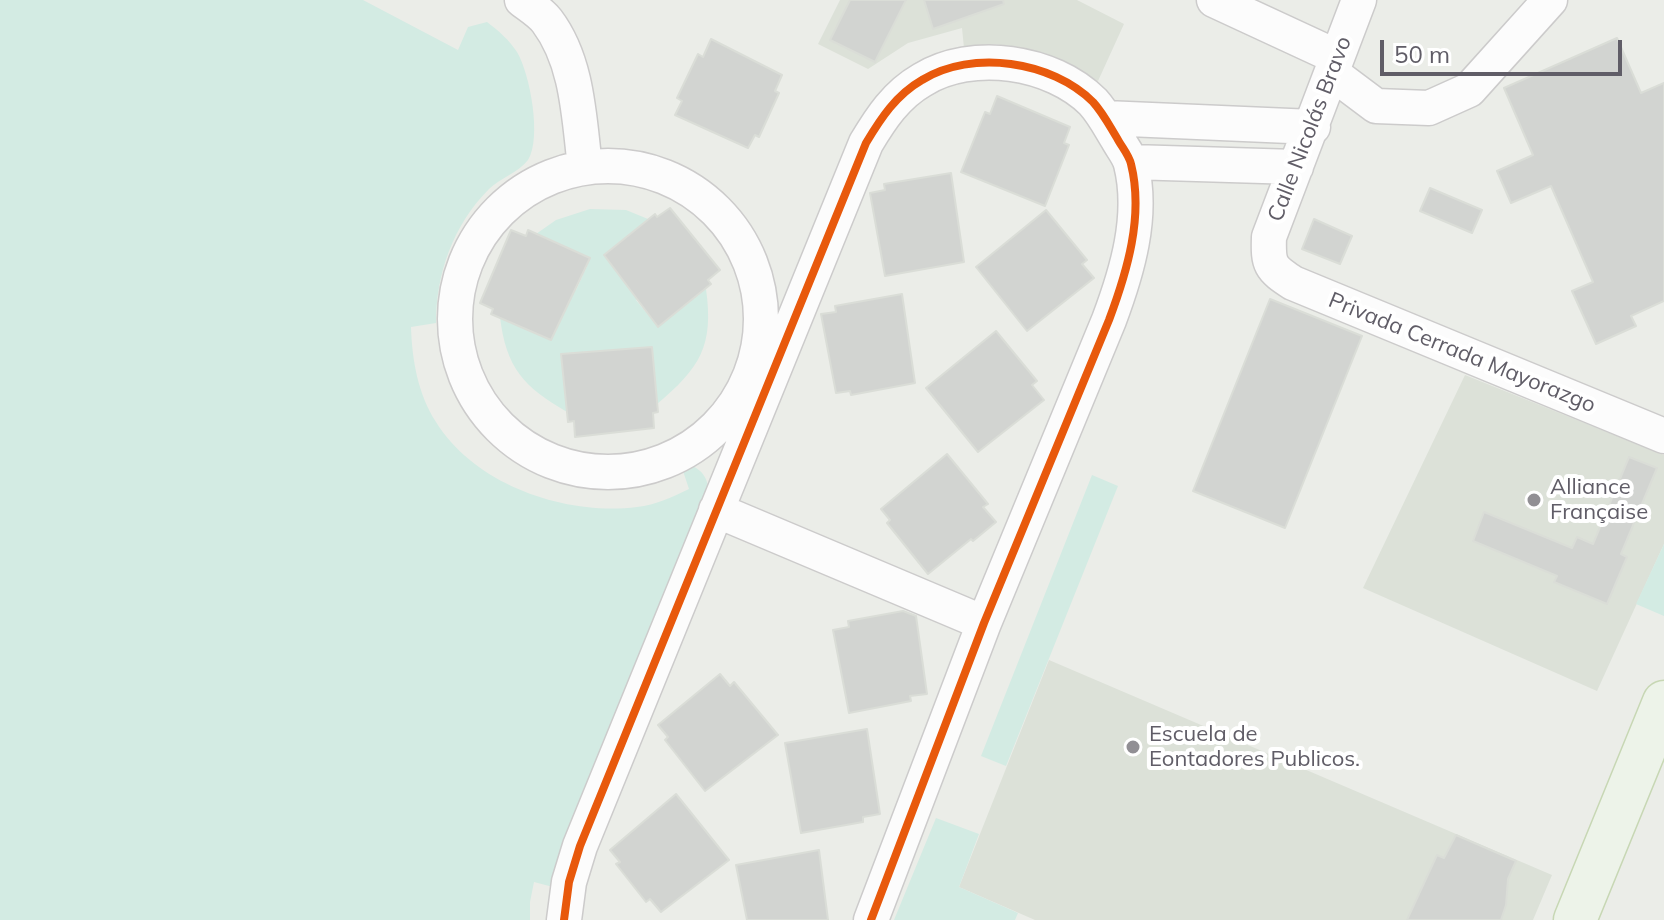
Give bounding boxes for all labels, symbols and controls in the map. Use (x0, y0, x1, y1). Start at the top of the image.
scale bar (1384, 24, 1626, 74)
street label: Calle Nicolás Bravo (1263, 33, 1357, 225)
text: 50 m (1394, 39, 1450, 69)
street label: Privada Cerrada Mayorazgo (1325, 287, 1599, 419)
place label: Alliance Française (1550, 474, 1648, 526)
marker: Alliance Française (1525, 491, 1543, 509)
place label: Escuela de Eontadores Publicos. (1149, 721, 1360, 772)
marker: Escuela de Eontadores Publicos. (1124, 738, 1142, 756)

